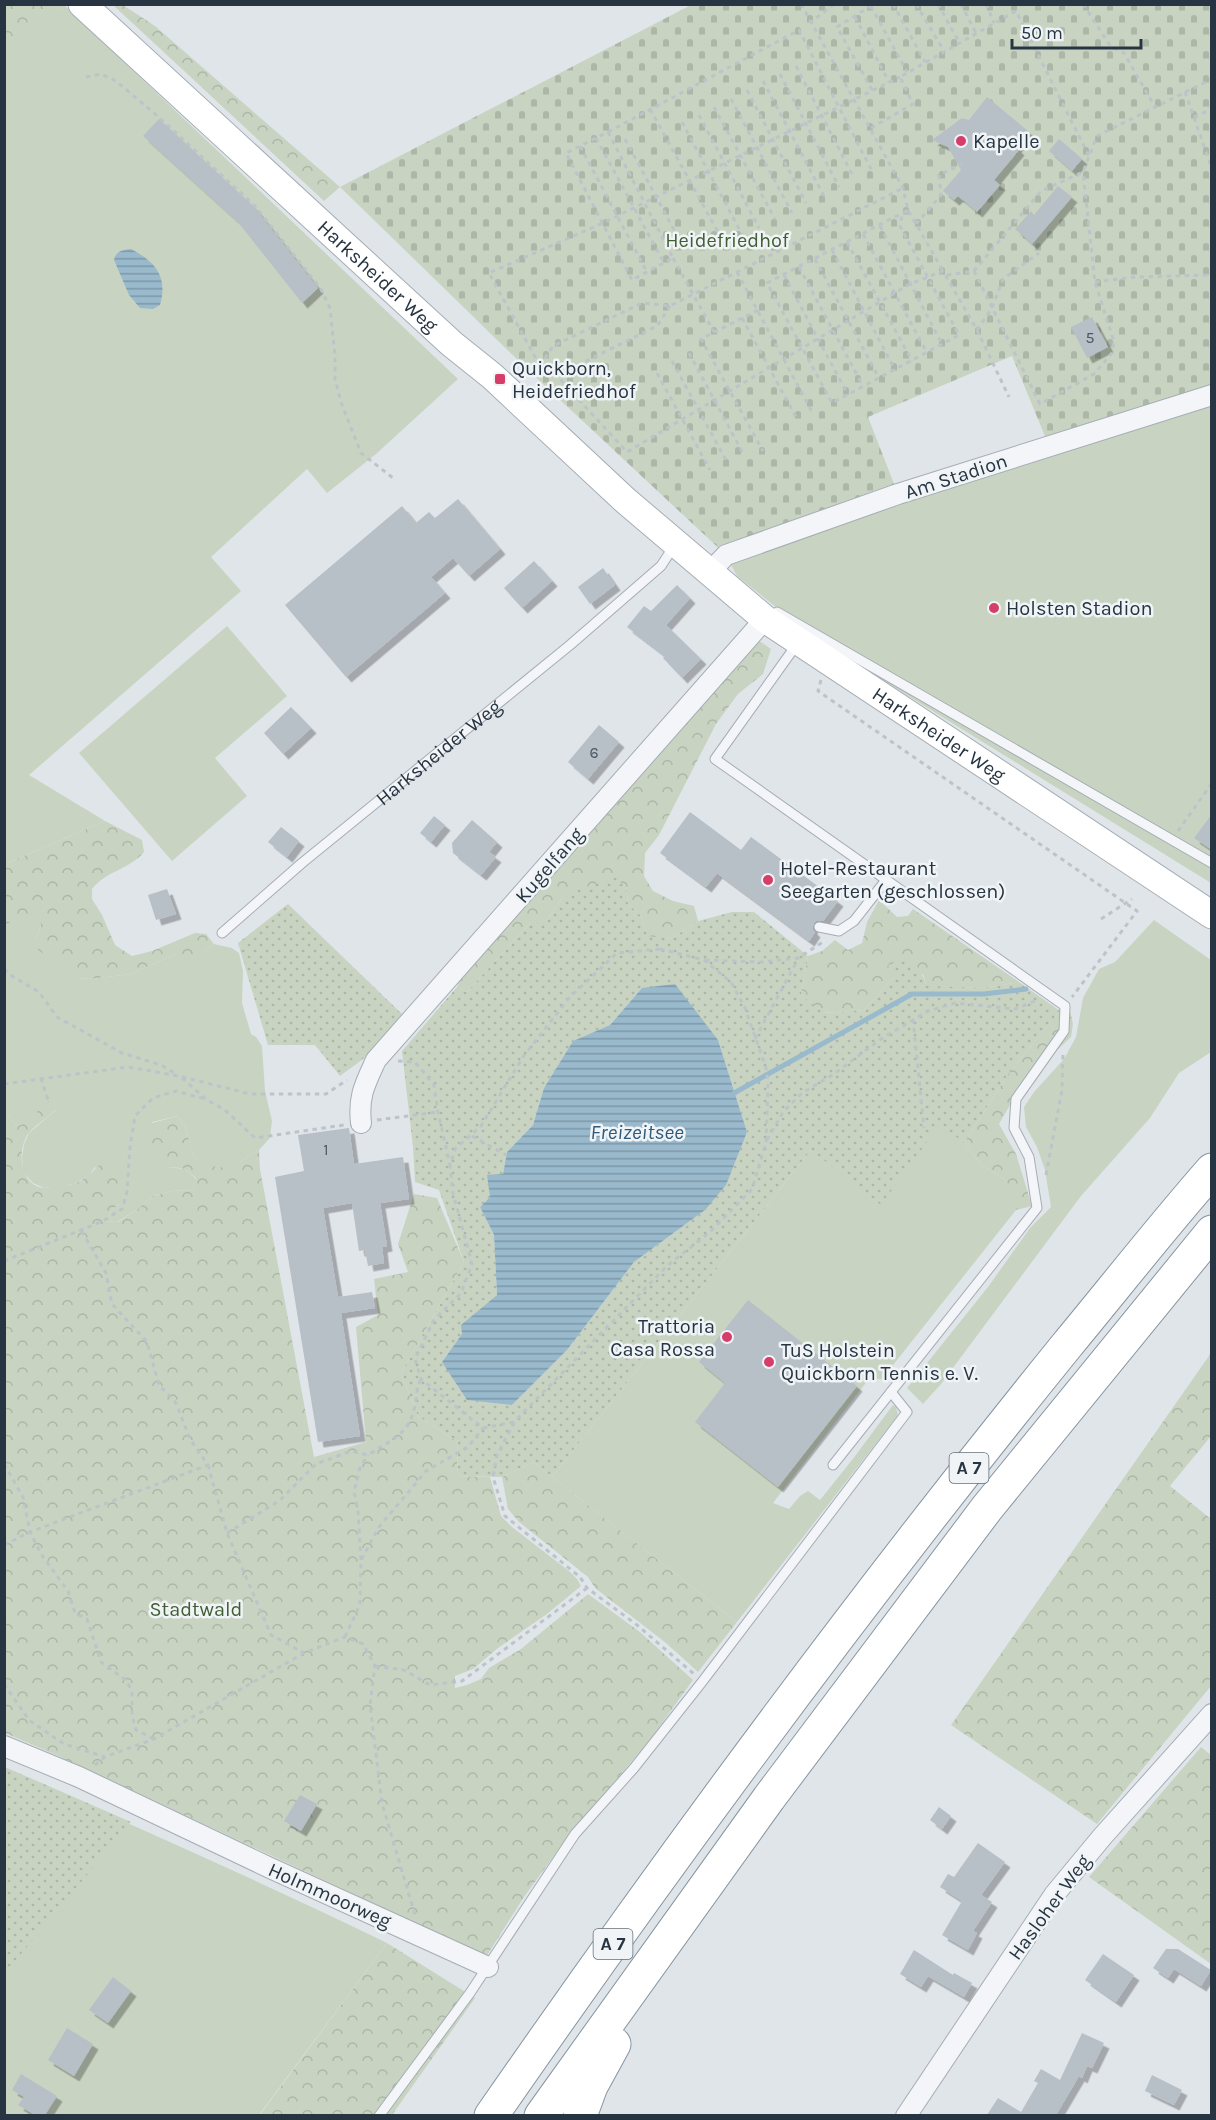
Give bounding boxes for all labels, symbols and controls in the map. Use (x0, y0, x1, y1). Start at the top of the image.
scale bar (1012, 12, 1141, 50)
text: 50 m (1021, 22, 1063, 44)
place label: Kapelle (973, 130, 1040, 153)
marker: Kapelle (954, 134, 968, 148)
street label: Harksheider Weg (313, 216, 442, 337)
park label: Heidefriedhof (665, 229, 789, 252)
house number: 5 (1085, 328, 1095, 347)
place label: Quickborn, Heidefriedhof (512, 357, 636, 403)
marker: Quickborn, Heidefriedhof (493, 372, 507, 386)
street label: Am Stadion (902, 449, 1010, 504)
place label: Holsten Stadion (1006, 597, 1152, 620)
marker: Holsten Stadion (987, 601, 1001, 615)
street label: Harksheider Weg (868, 682, 1010, 787)
street label: Harksheider Weg (371, 695, 506, 810)
house number: 6 (589, 743, 599, 762)
street label: Kugelfang (510, 823, 588, 908)
place label: Hotel-Restaurant Seegarten (geschlossen) (780, 857, 1005, 903)
marker: Hotel-Restaurant Seegarten (geschlossen) (761, 873, 775, 887)
water label: Freizeitsee (590, 1120, 684, 1144)
house number: 1 (323, 1140, 329, 1159)
place label: Trattoria Casa Rossa (610, 1315, 715, 1361)
marker: Trattoria Casa Rossa (720, 1330, 734, 1344)
place label: TuS Holstein Quickborn Tennis e. V. (781, 1339, 978, 1385)
marker: TuS Holstein Quickborn Tennis e. V. (762, 1355, 776, 1369)
road number: A 7 (950, 1453, 988, 1483)
park label: Stadtwald (150, 1598, 242, 1621)
street label: Hasloher Weg (1003, 1850, 1095, 1964)
street label: Holmmoorweg (265, 1858, 395, 1933)
road number: A 7 (594, 1929, 632, 1959)

